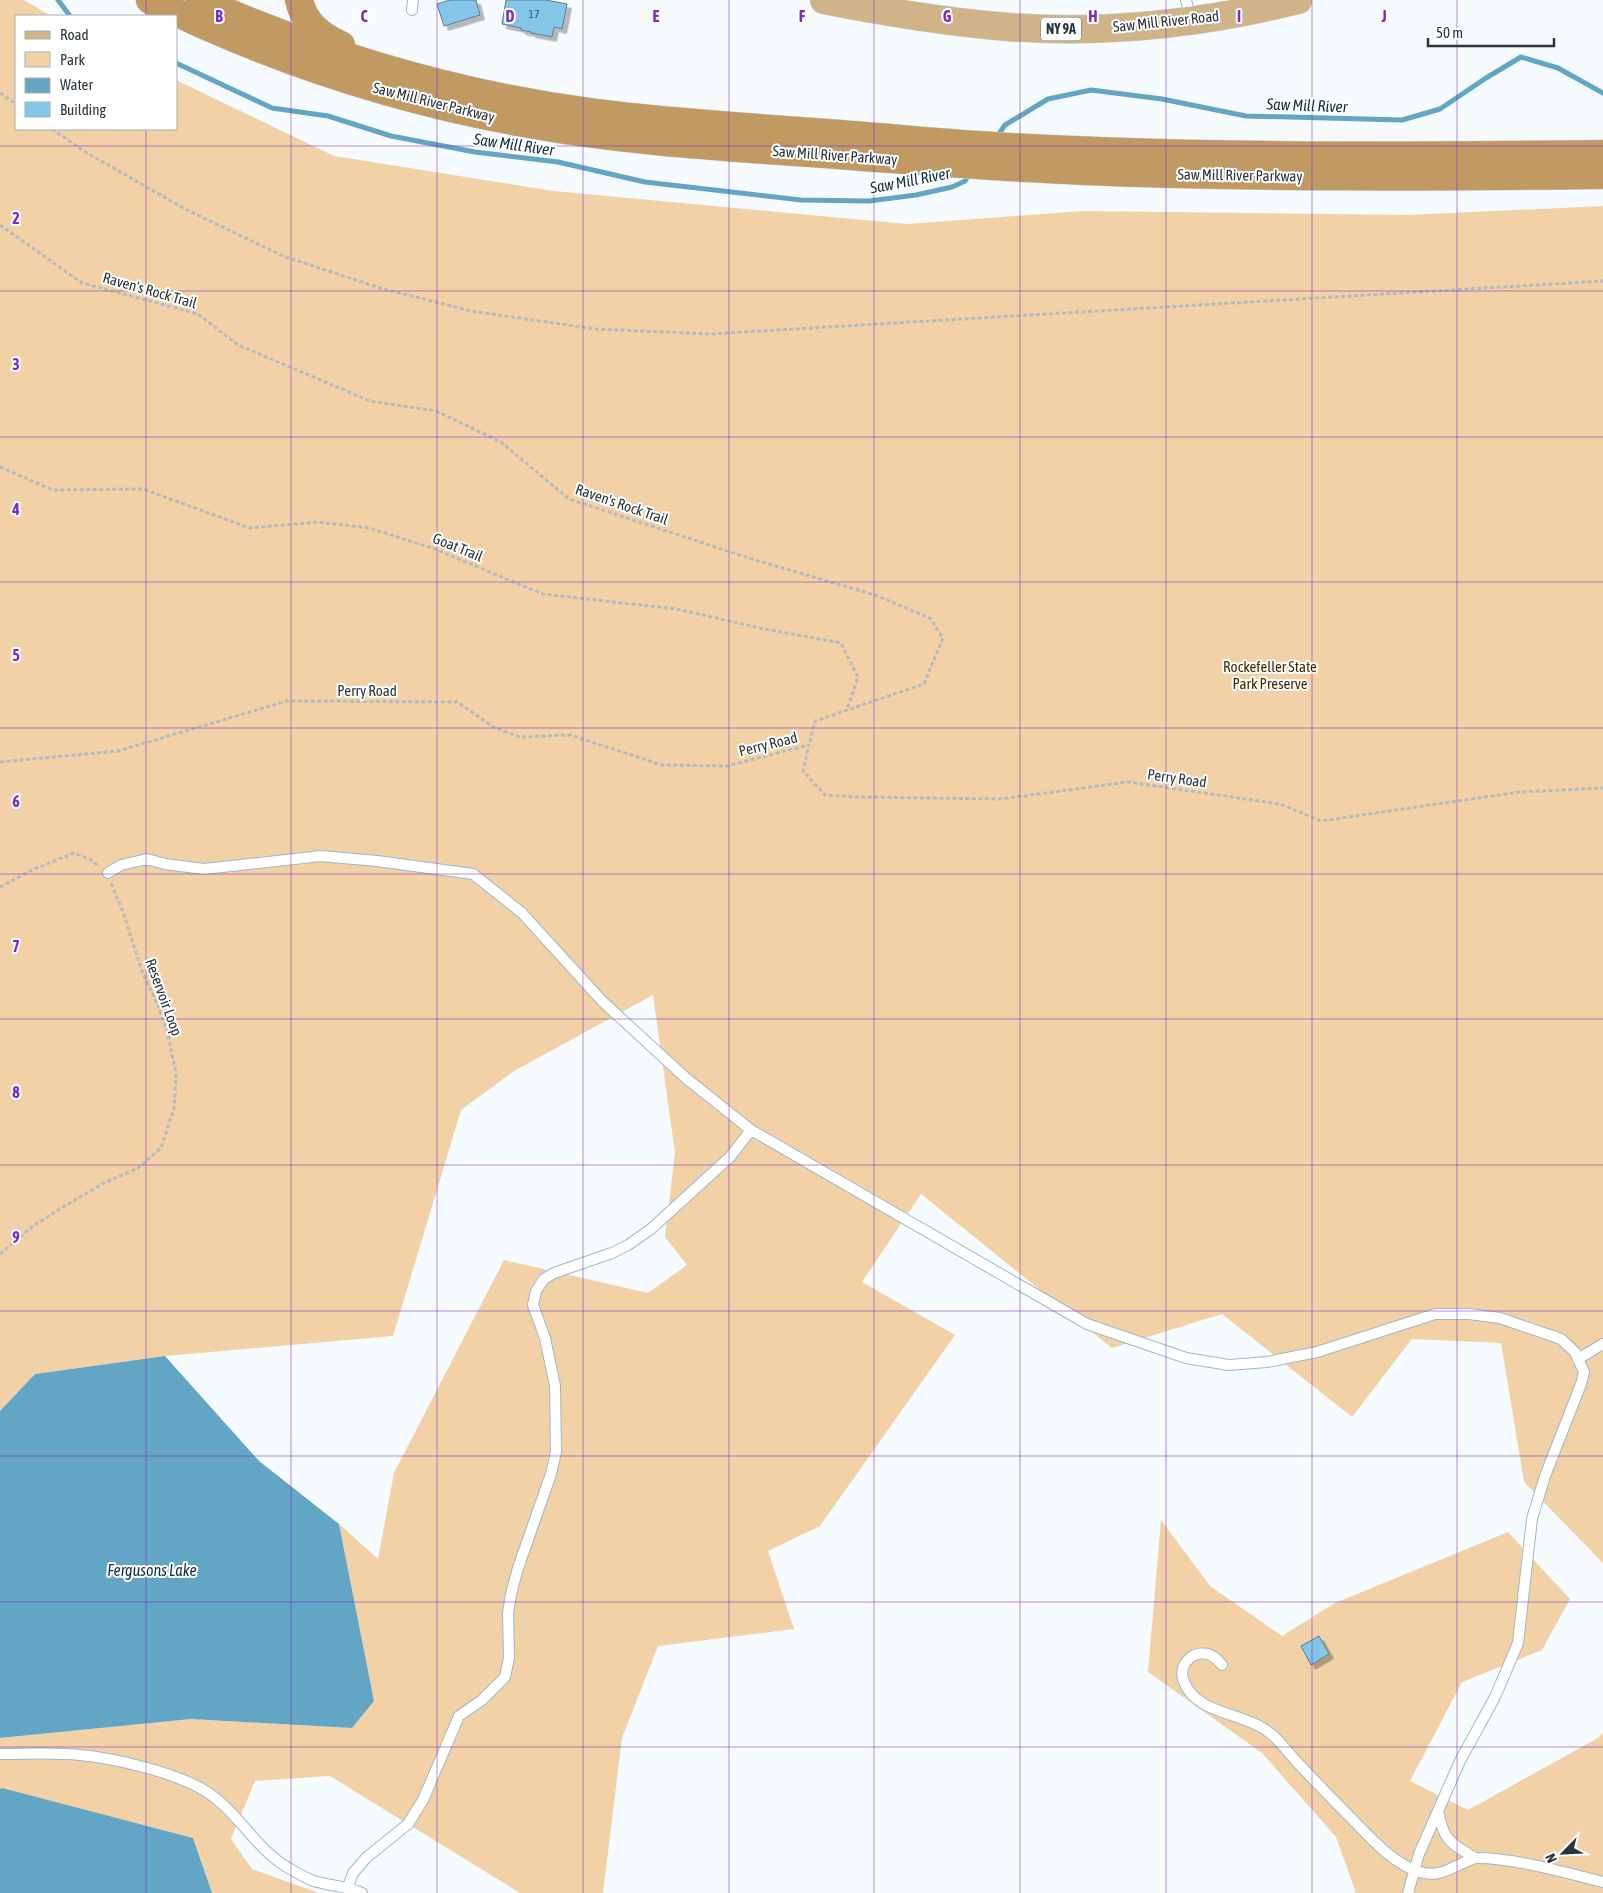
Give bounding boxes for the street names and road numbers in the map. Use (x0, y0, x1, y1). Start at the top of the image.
street label: Saw Mill River Road (1112, 7, 1220, 35)
road number: NY 9A (1041, 18, 1081, 40)
street label: Saw Mill River Parkway (371, 79, 497, 125)
street label: Saw Mill River Parkway (772, 142, 898, 168)
street label: Saw Mill River Parkway (1177, 165, 1303, 185)
street label: Raven's Rock Trail (101, 268, 199, 312)
street label: Raven's Rock Trail (573, 480, 671, 528)
street label: Goat Trail (430, 529, 486, 565)
street label: Perry Road (337, 682, 397, 699)
street label: Perry Road (737, 729, 799, 759)
street label: Perry Road (1146, 765, 1208, 791)
street label: Reservoir Loop (142, 956, 186, 1038)

